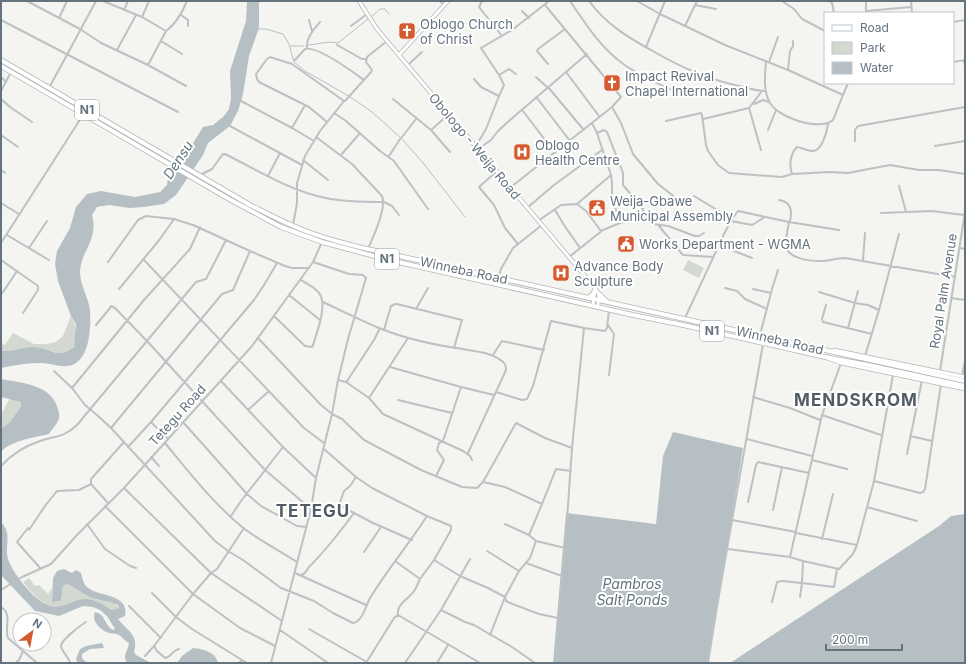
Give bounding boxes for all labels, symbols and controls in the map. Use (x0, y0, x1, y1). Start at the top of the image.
legend (824, 12, 954, 84)
place label: Oblogo Church of Christ (420, 16, 513, 47)
text: Road (860, 20, 889, 35)
church icon: Oblogo Church of Christ (397, 21, 417, 41)
text: Park (860, 40, 886, 55)
text: Water (860, 60, 894, 75)
place label: Impact Revival Chapel International (625, 68, 748, 99)
church icon: Impact Revival Chapel International (602, 73, 622, 93)
street label: Obologo - Weija Road (426, 90, 524, 202)
road number: N1 (75, 100, 99, 120)
water label: Densu (159, 137, 196, 182)
place label: Oblogo Health Centre (535, 137, 620, 168)
hospital icon: Oblogo Health Centre (512, 142, 532, 162)
place label: Weija-Gbawe Municipal Assembly (610, 193, 733, 224)
public building icon: Weija-Gbawe Municipal Assembly (587, 198, 607, 218)
street label: Royal Palm Avenue (926, 232, 960, 350)
public building icon: Works Department - WGMA (616, 234, 636, 254)
place label: Works Department - WGMA (639, 236, 811, 252)
road number: N1 (375, 249, 399, 269)
street label: Winneba Road (419, 253, 509, 287)
place label: Advance Body Sculpture (574, 258, 664, 289)
hospital icon: Advance Body Sculpture (551, 263, 571, 283)
road number: N1 (700, 321, 724, 341)
street label: Winneba Road (735, 322, 825, 358)
street label: Tetegu Road (145, 381, 209, 449)
district label: MENDSKROM (794, 390, 918, 410)
district label: TETEGU (276, 501, 350, 521)
water label: Pambros Salt Ponds (596, 575, 668, 608)
north arrow (12, 612, 52, 652)
text: N (30, 615, 45, 632)
scale bar (826, 626, 902, 652)
text: 200 m (832, 632, 868, 647)

